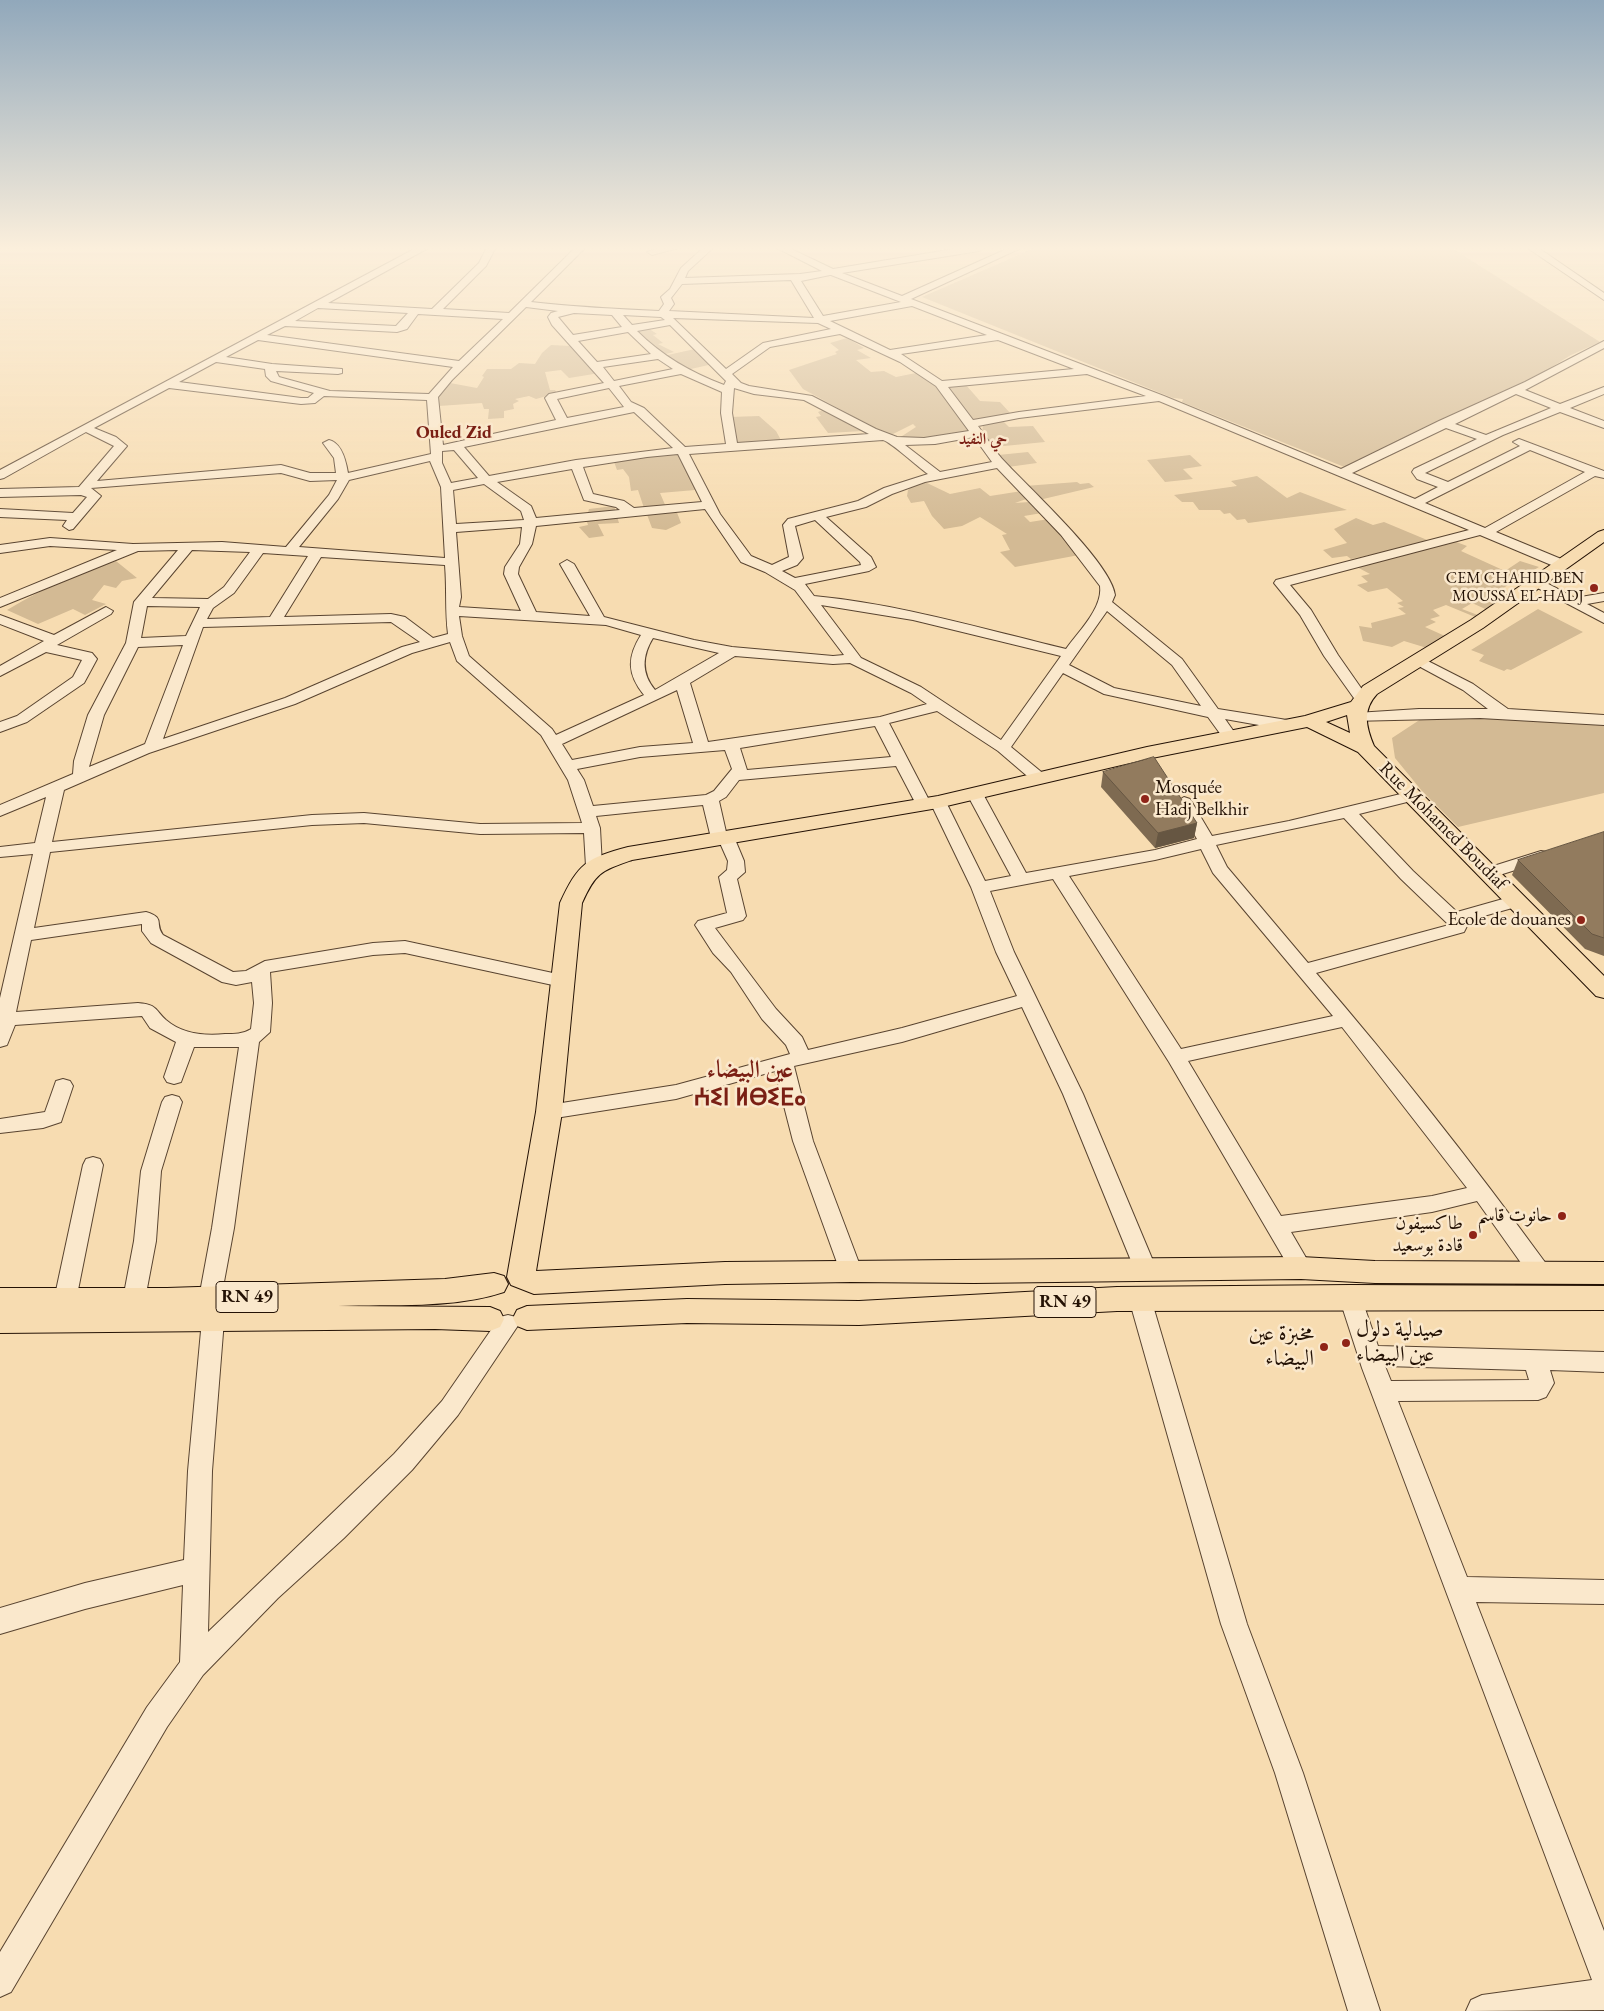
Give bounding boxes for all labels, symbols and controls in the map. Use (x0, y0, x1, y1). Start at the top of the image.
district label: Ouled Zid (416, 422, 492, 444)
district label: حي النفيد (959, 430, 1007, 450)
place label: CEM CHAHID BEN MOUSSA EL-HADJ (1446, 569, 1584, 607)
marker: CEM CHAHID BEN MOUSSA EL-HADJ (1588, 582, 1600, 594)
street label: Rue Mohamed Boudiaf (1374, 757, 1512, 895)
place label: Mosquée Hadj Belkhir (1155, 777, 1248, 821)
marker: Mosquée Hadj Belkhir (1139, 793, 1151, 805)
place label: Ecole de douanes (1448, 909, 1571, 931)
marker: Ecole de douanes (1575, 914, 1587, 926)
district label: عين البيضاء ⵄⵉⵏ ⵍⴱⵉⴹⴰ (694, 1056, 806, 1112)
place label: حانوت قاسم (1477, 1205, 1552, 1227)
marker: حانوت قاسم (1556, 1210, 1568, 1222)
place label: طاكسيفون قادة بوسعيد (1392, 1213, 1463, 1257)
marker: طاكسيفون قادة بوسعيد (1467, 1229, 1479, 1241)
road number: RN 49 (216, 1281, 278, 1312)
road number: RN 49 (1034, 1286, 1096, 1318)
place label: صيدلية دلول عين البيضاء (1356, 1317, 1444, 1368)
place label: مخبزة عين البيضاء (1249, 1321, 1314, 1372)
marker: صيدلية دلول عين البيضاء (1340, 1337, 1352, 1349)
marker: مخبزة عين البيضاء (1318, 1341, 1330, 1353)

